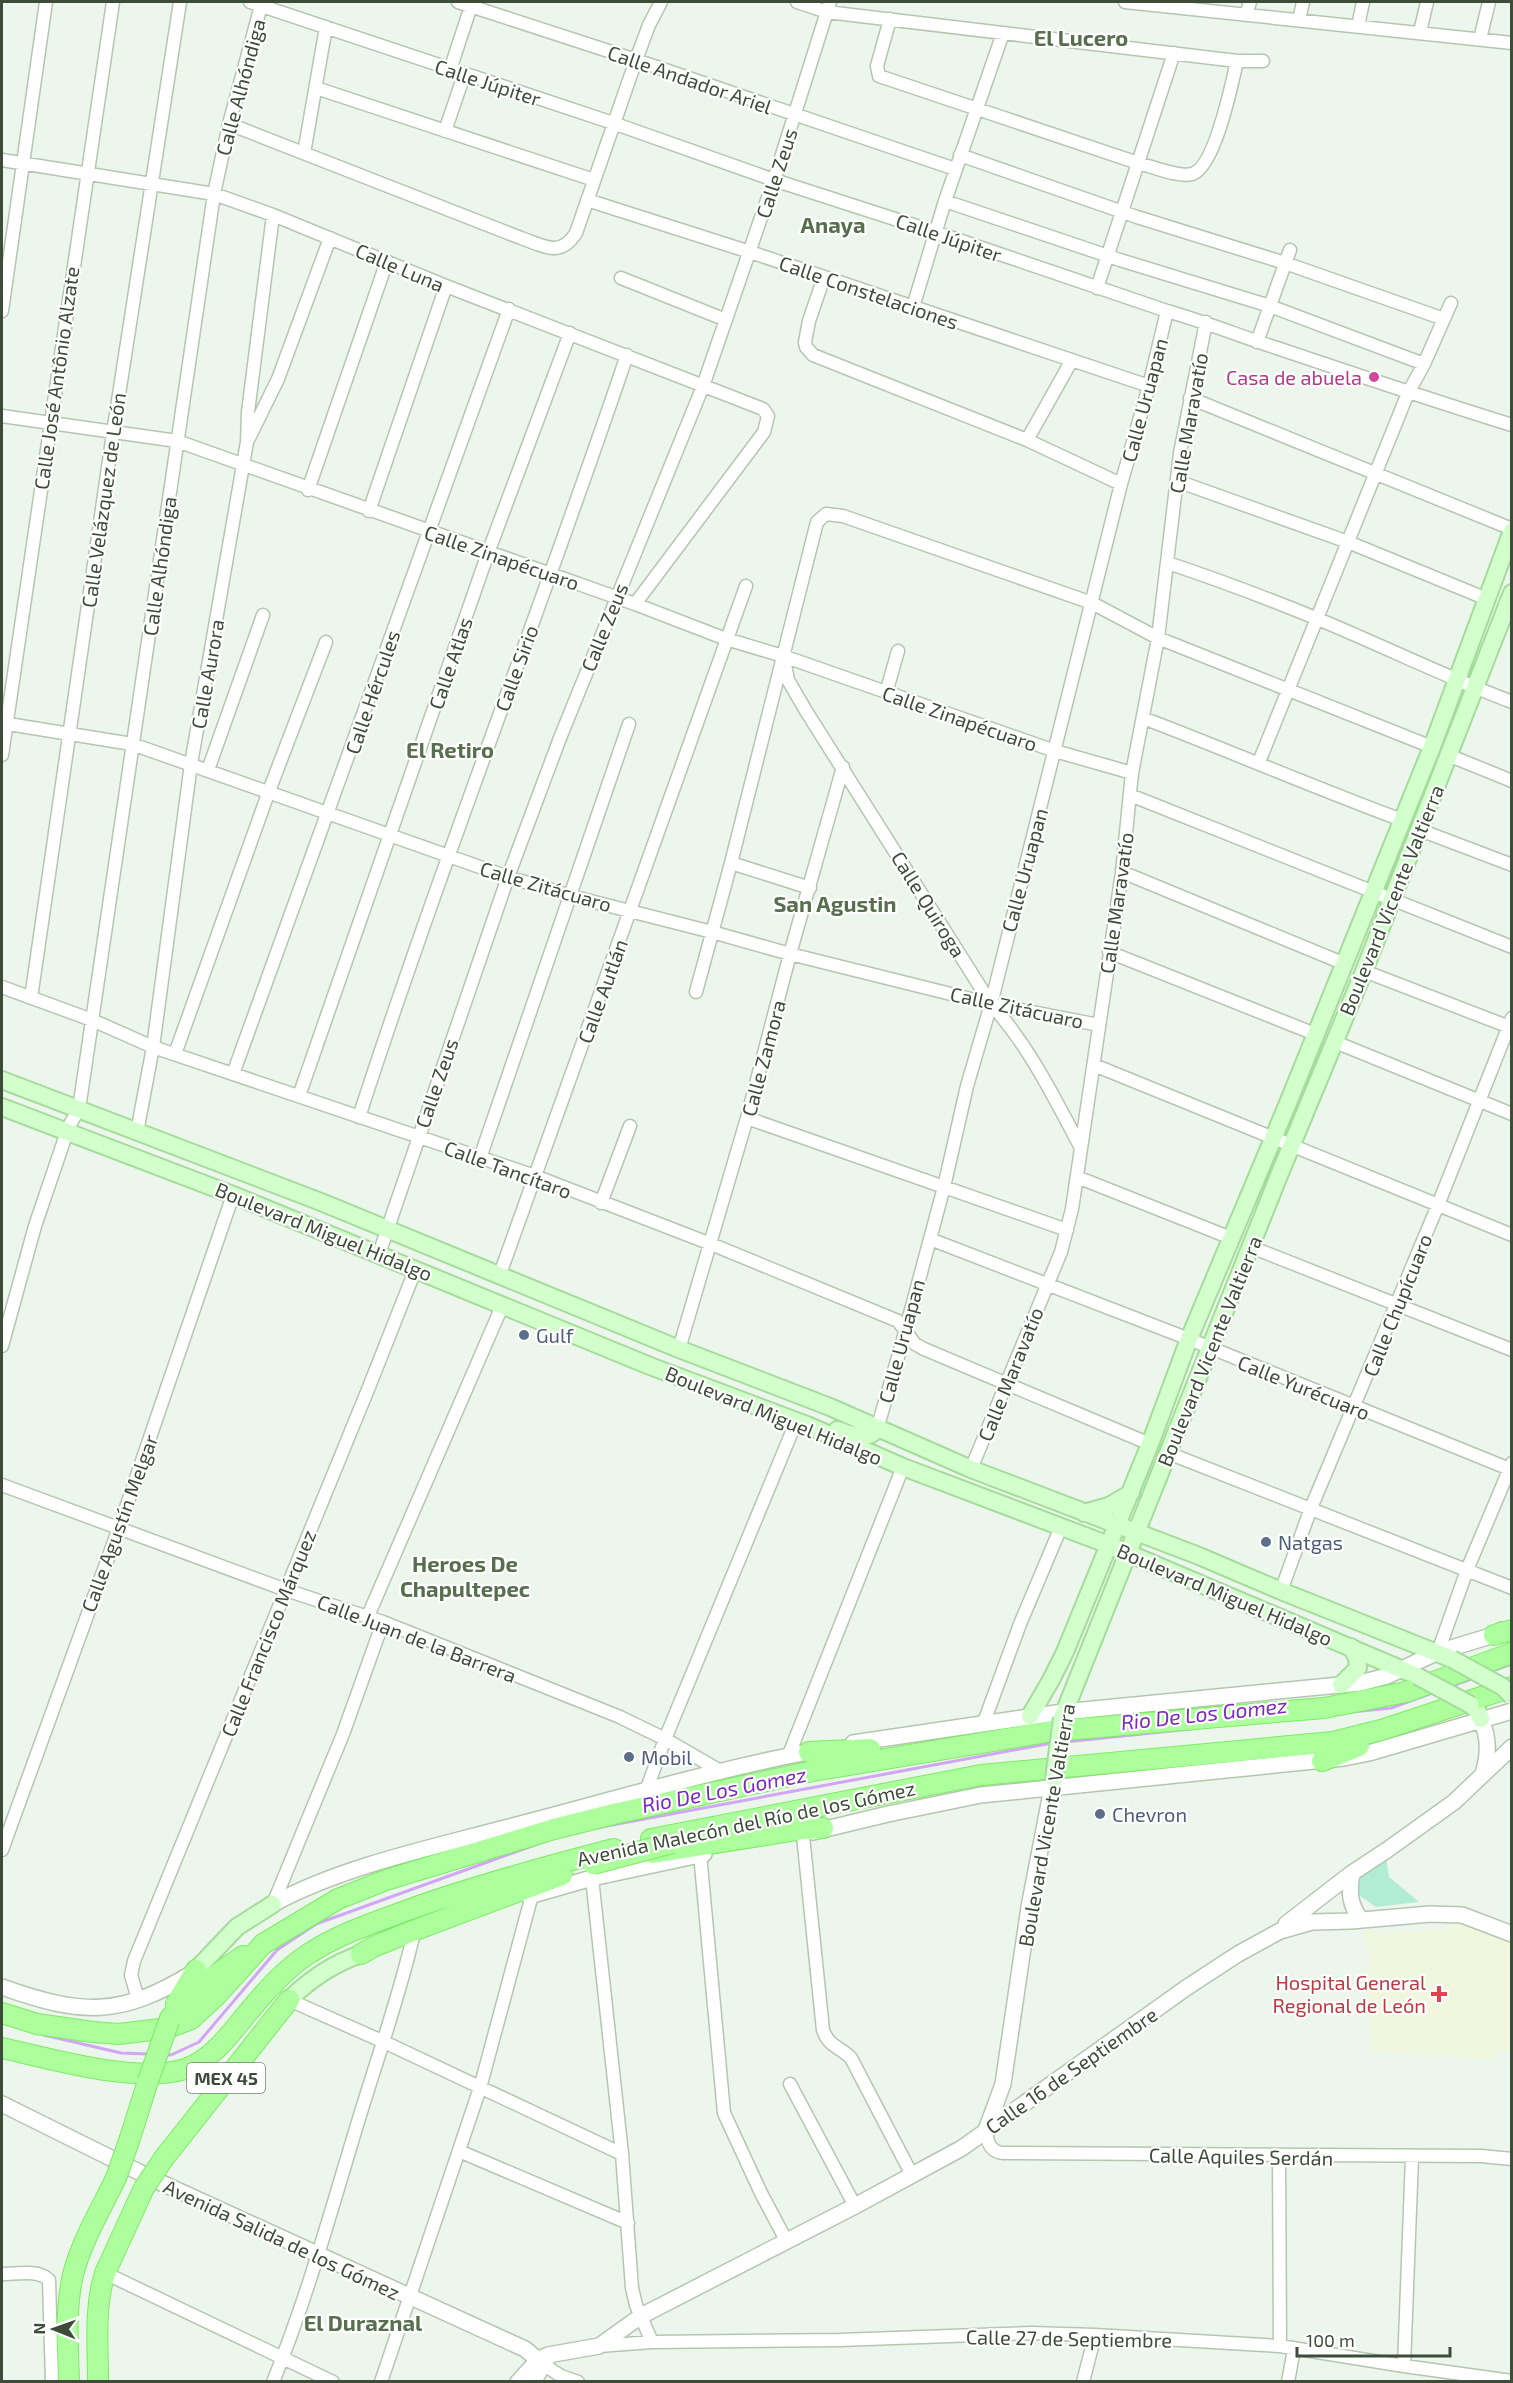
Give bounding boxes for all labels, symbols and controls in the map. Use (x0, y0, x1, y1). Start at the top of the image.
street label: Calle Alhóndiga (210, 16, 270, 158)
district label: El Lucero (1034, 24, 1128, 50)
street label: Calle Andador Ariel (605, 40, 775, 118)
street label: Calle Júpiter (432, 54, 544, 110)
street label: Calle Zeus (750, 125, 802, 221)
street label: Calle Júpiter (893, 208, 1005, 266)
district label: Anaya (801, 211, 865, 238)
street label: Calle Luna (352, 238, 448, 296)
street label: Calle Constelaciones (776, 250, 962, 334)
street label: Calle José Antônio Alzate (28, 265, 84, 491)
street label: Calle Uruapan (1116, 335, 1172, 465)
street label: Calle Maravatío (1164, 351, 1212, 495)
place label: Casa de abuela (1226, 365, 1362, 389)
marker: Casa de abuela (1367, 370, 1381, 384)
street label: Calle Velázquez de León (76, 391, 130, 609)
street label: Calle Alhóndiga (137, 495, 181, 637)
street label: Calle Zinapécuaro (422, 519, 582, 595)
street label: Calle Zeus (575, 579, 633, 675)
street label: Calle Atlas (423, 614, 477, 712)
street label: Calle Aurora (186, 617, 228, 731)
street label: Calle Sirio (489, 622, 543, 714)
street label: Calle Hércules (340, 627, 404, 757)
street label: Calle Zinapécuaro (880, 680, 1040, 756)
district label: El Retiro (406, 736, 494, 762)
street label: Boulevard Vicente Valtierra (1334, 781, 1448, 1019)
street label: Calle Uruapan (996, 805, 1052, 935)
street label: Calle Maravatío (1094, 831, 1138, 975)
street label: Calle Quiroga (887, 847, 971, 961)
street label: Calle Zitácuaro (478, 856, 614, 916)
district label: San Agustin (773, 890, 897, 916)
street label: Calle Autlán (572, 936, 632, 1046)
street label: Calle Zitácuaro (948, 981, 1086, 1033)
street label: Calle Zamora (736, 997, 790, 1119)
street label: Calle Zeus (409, 1035, 463, 1131)
street label: Calle Tancítaro (441, 1135, 575, 1203)
street label: Boulevard Miguel Hidalgo (212, 1176, 436, 1286)
street label: Calle Chupícuaro (1357, 1230, 1437, 1380)
street label: Boulevard Vicente Valtierra (1152, 1232, 1266, 1470)
street label: Calle Uruapan (873, 1276, 929, 1406)
street label: Calle Maravatío (972, 1303, 1048, 1445)
place label: Gulf (536, 1323, 574, 1347)
marker: Gulf (517, 1328, 531, 1342)
street label: Calle Yurécuaro (1234, 1350, 1374, 1424)
street label: Boulevard Miguel Hidalgo (662, 1360, 886, 1470)
street label: Calle Agustín Melgar (76, 1431, 162, 1615)
street label: Calle Francisco Márquez (215, 1526, 321, 1740)
place label: Natgas (1278, 1530, 1343, 1554)
marker: Natgas (1259, 1535, 1273, 1549)
street label: Boulevard Miguel Hidalgo (1114, 1538, 1336, 1650)
district label: Heroes De Chapultepec (400, 1550, 530, 1601)
street label: Calle Juan de la Barrera (314, 1589, 520, 1687)
water label: Rio De Los Gomez (1119, 1692, 1289, 1734)
street label: Boulevard Vicente Valtierra (1013, 1701, 1079, 1949)
place label: Mobil (641, 1745, 692, 1769)
marker: Mobil (622, 1750, 636, 1764)
water label: Rio De Los Gomez (639, 1761, 809, 1817)
street label: Avenida Malecón del Río de los Gómez (575, 1775, 917, 1871)
place label: Chevron (1112, 1802, 1187, 1826)
marker: Chevron (1093, 1807, 1107, 1821)
place label: Hospital General Regional de León (1272, 1970, 1426, 2017)
marker: Hospital General Regional de León (1430, 1985, 1448, 2003)
street label: Calle 16 de Septiembre (980, 2002, 1162, 2138)
road number: MEX 45 (187, 2063, 265, 2093)
street label: Calle Aquiles Serdán (1149, 2142, 1333, 2170)
street label: Avenida Salida de los Gómez (160, 2174, 404, 2304)
north arrow (24, 2299, 84, 2359)
district label: El Duraznal (304, 2309, 423, 2335)
scale bar (1297, 2320, 1450, 2358)
text: N (29, 2323, 48, 2335)
street label: Calle 27 de Septiembre (966, 2324, 1172, 2352)
text: 100 m (1306, 2329, 1355, 2351)

